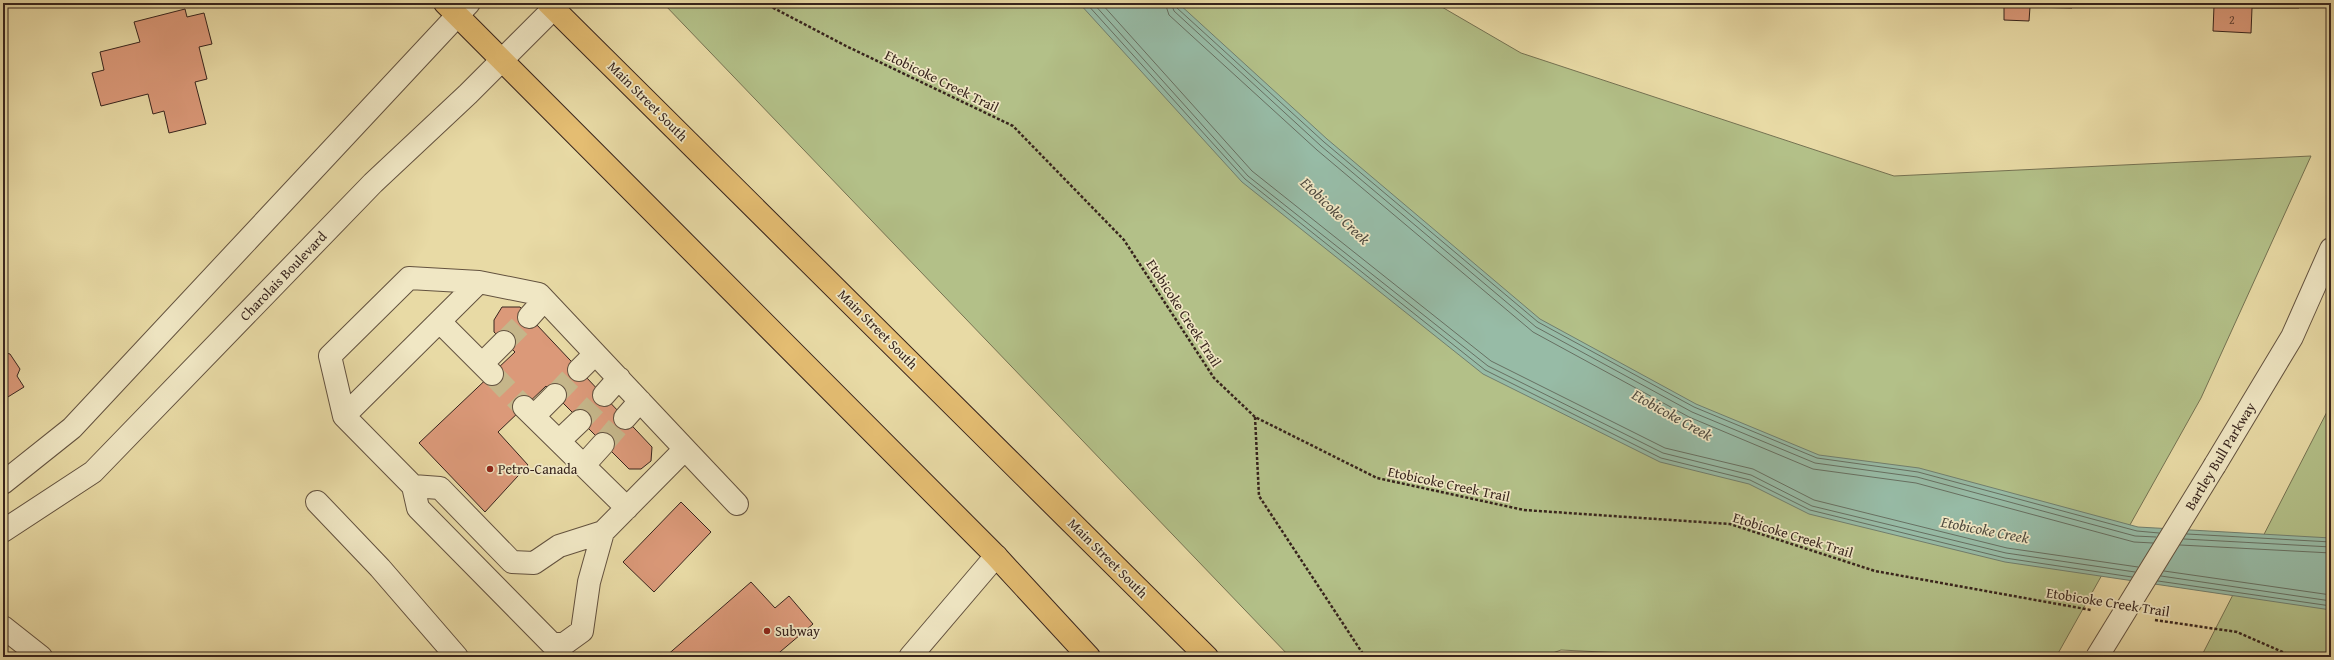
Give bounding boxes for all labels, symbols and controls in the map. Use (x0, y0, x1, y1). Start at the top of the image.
house number: 2 (2229, 11, 2235, 28)
street label: Etobicoke Creek Trail (882, 45, 1002, 117)
street label: Main Street South (604, 57, 693, 146)
water label: Etobicoke Creek (1295, 171, 1375, 249)
street label: Charolais Boulevard (235, 226, 331, 325)
street label: Etobicoke Creek Trail (1142, 255, 1226, 371)
street label: Main Street South (834, 285, 923, 374)
water label: Etobicoke Creek (1627, 383, 1716, 445)
street label: Bartley Bull Parkway (2180, 398, 2260, 514)
place label: Petro-Canada (498, 459, 578, 479)
street label: Etobicoke Creek Trail (1386, 461, 1512, 507)
marker: Petro-Canada (485, 464, 495, 474)
street label: Etobicoke Creek Trail (1730, 507, 1856, 563)
water label: Etobicoke Creek (1938, 511, 2031, 548)
street label: Main Street South (1064, 514, 1153, 603)
street label: Etobicoke Creek Trail (2045, 582, 2171, 622)
place label: Subway (775, 621, 820, 641)
marker: Subway (762, 626, 772, 636)

